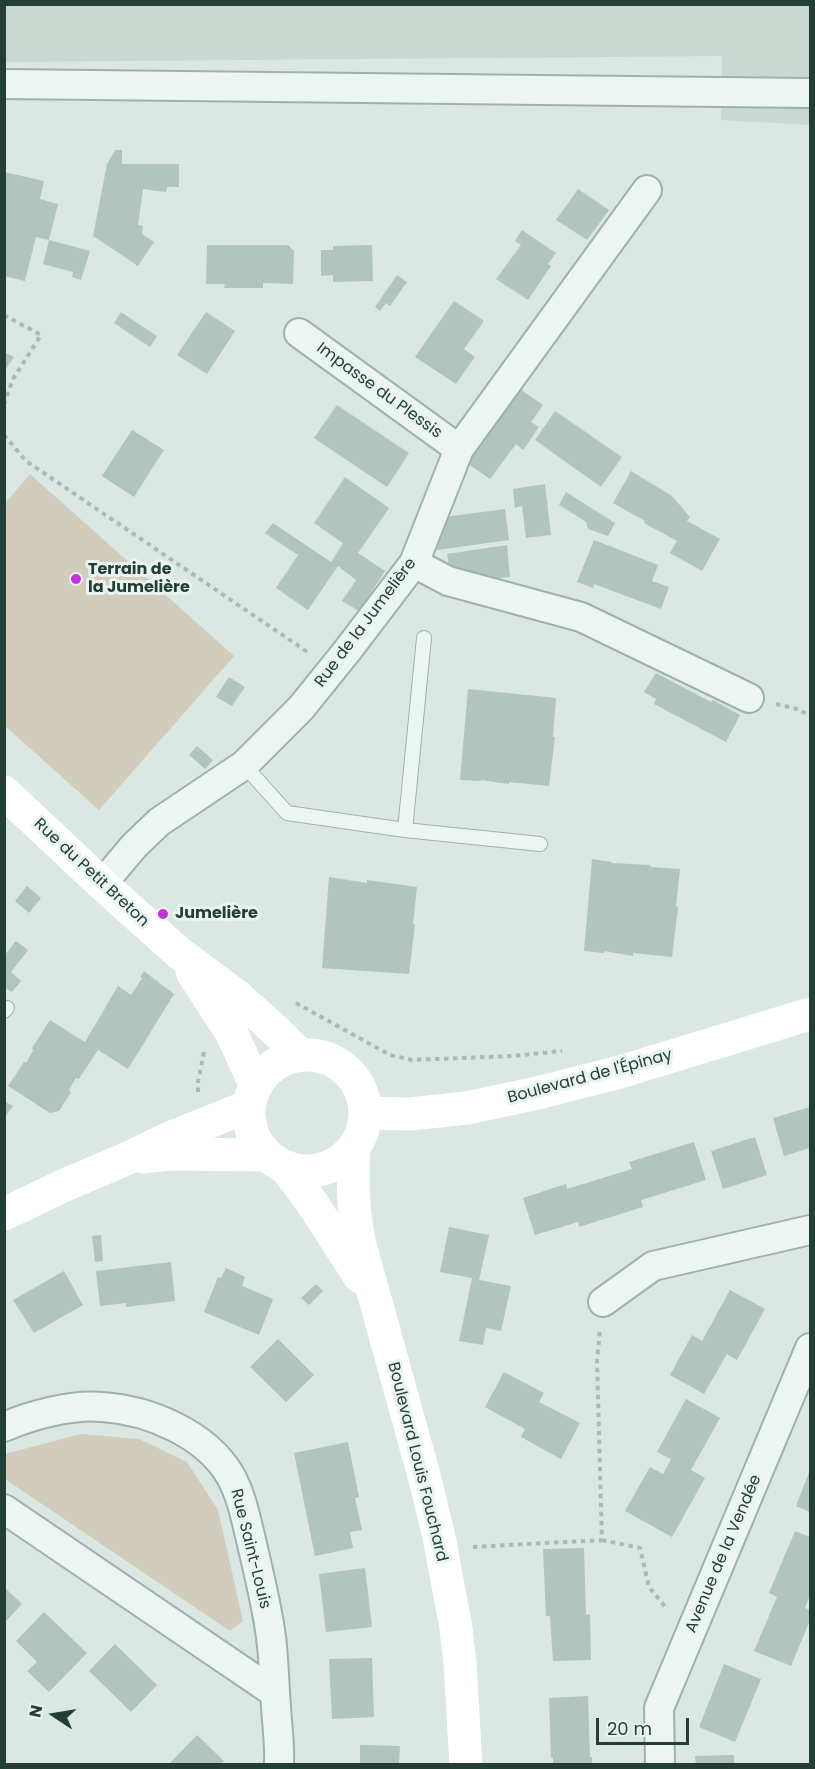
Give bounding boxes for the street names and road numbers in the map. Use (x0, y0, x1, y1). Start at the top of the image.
street label: Impasse du Plessis (313, 339, 445, 443)
street label: Rue de la Jumelière (311, 555, 421, 691)
street label: Rue du Petit Breton (29, 815, 153, 931)
street label: Boulevard de l'Épinay (506, 1046, 674, 1108)
street label: Boulevard Louis Fouchard (383, 1360, 451, 1564)
street label: Avenue de la Vendée (682, 1472, 766, 1636)
street label: Rue Saint-Louis (226, 1487, 274, 1611)

